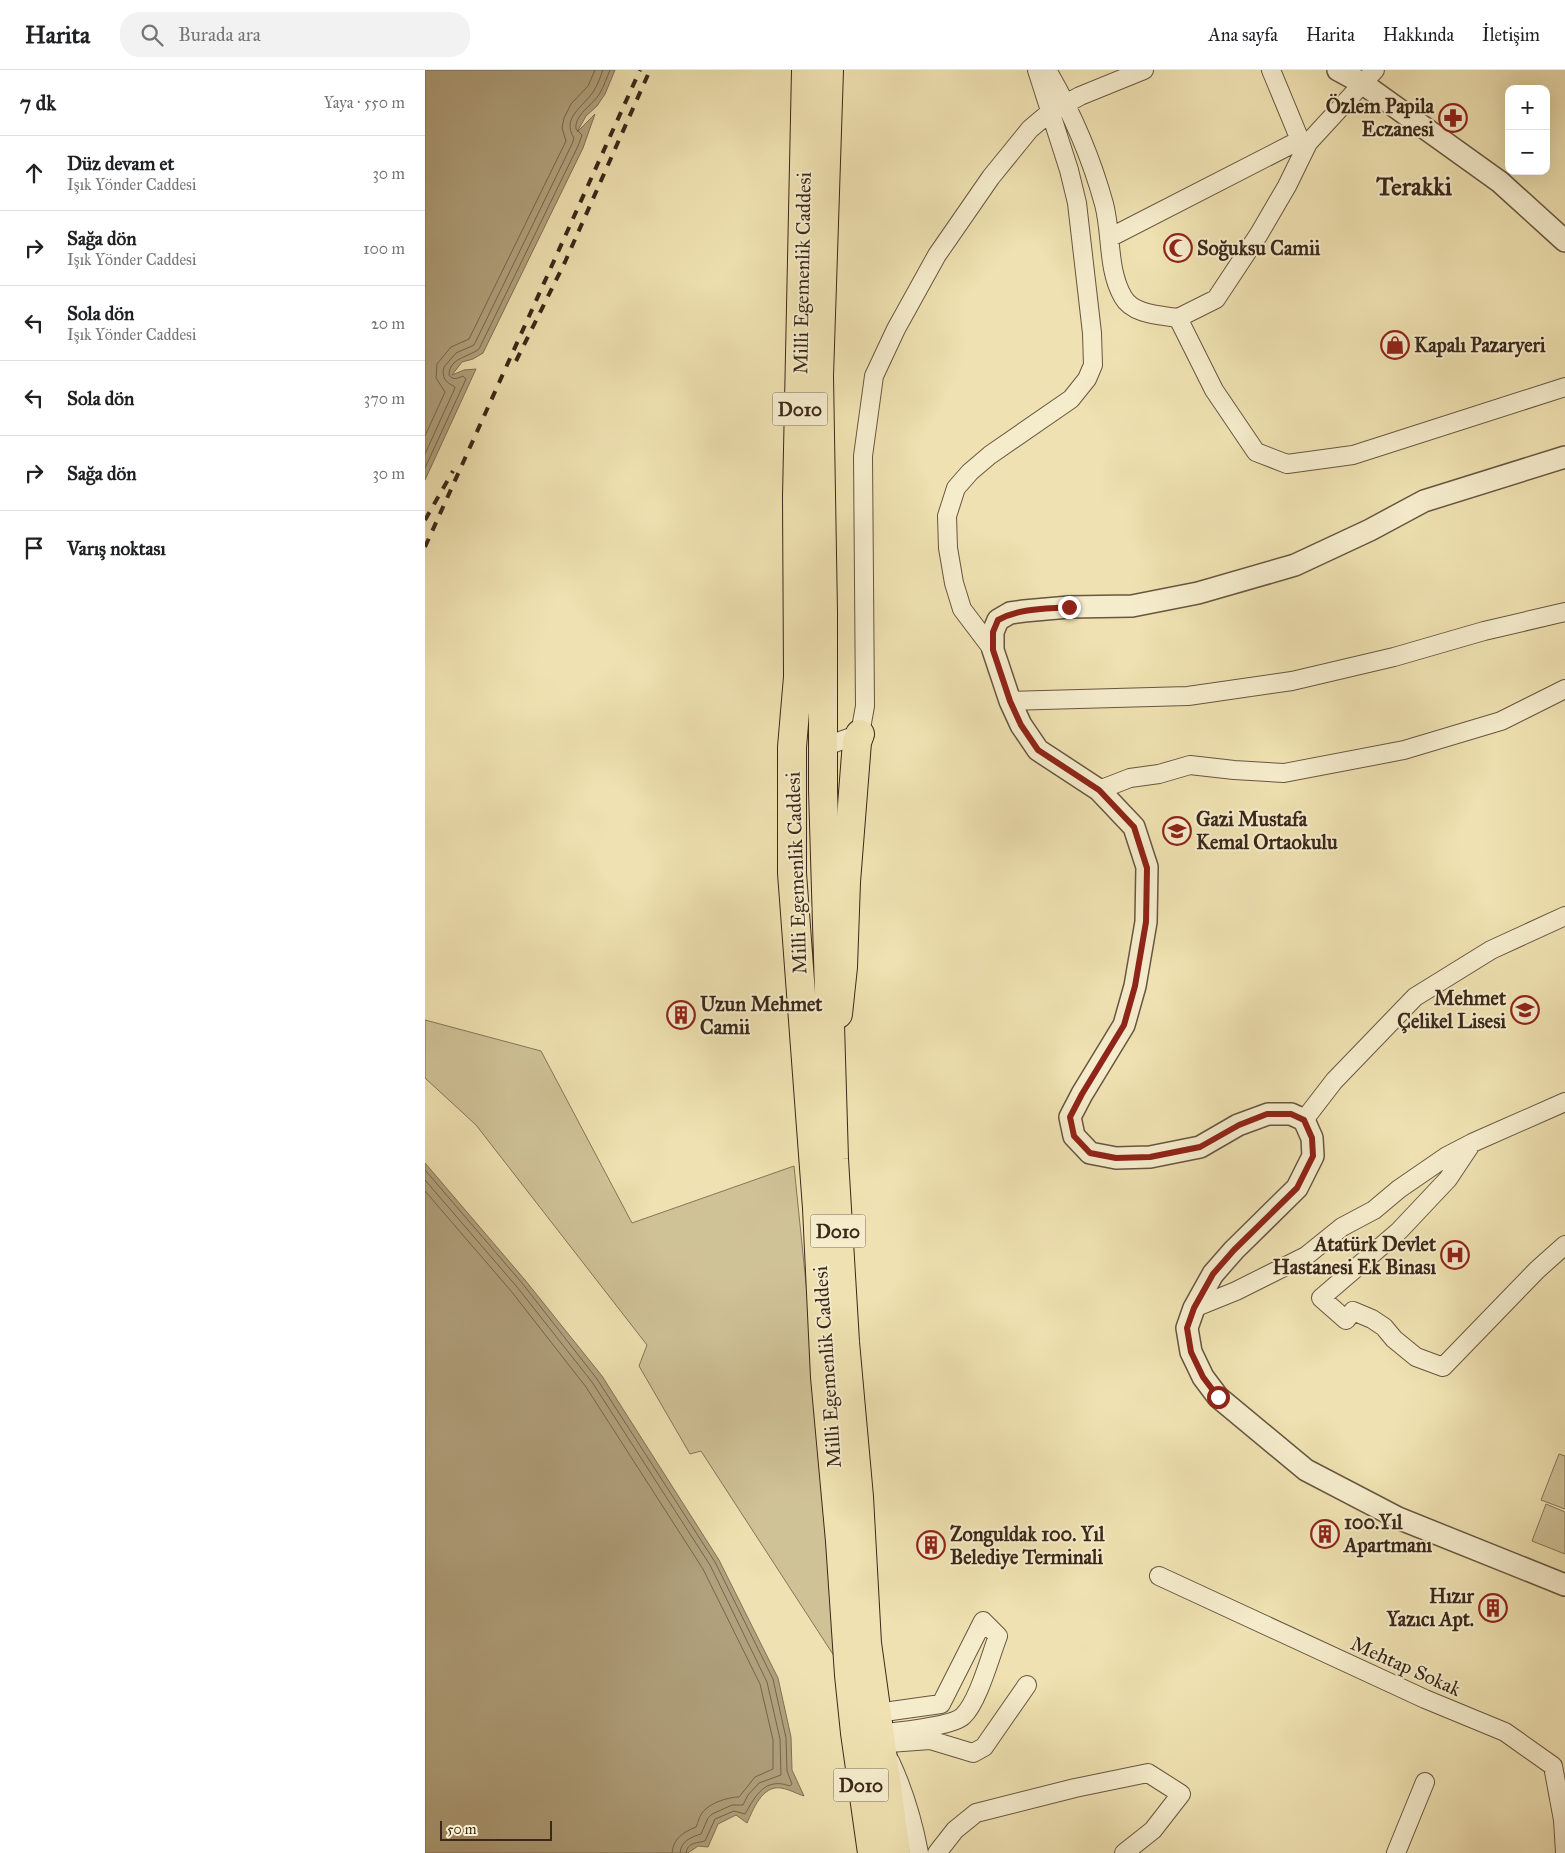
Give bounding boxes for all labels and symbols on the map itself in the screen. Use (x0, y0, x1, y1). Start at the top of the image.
place label: Özlem Papila Eczanesi (1326, 93, 1435, 141)
pharmacy icon: Özlem Papila Eczanesi (1438, 103, 1468, 133)
street label: Milli Egemenlik Caddesi (788, 171, 817, 374)
district label: Terakki (1375, 171, 1452, 202)
mosque icon: Soğuksu Camii (1163, 233, 1193, 263)
place label: Soğuksu Camii (1197, 236, 1321, 261)
shop icon: Kapalı Pazaryeri (1380, 330, 1410, 360)
place label: Kapalı Pazaryeri (1414, 333, 1546, 358)
road number: D010 (773, 392, 827, 426)
route end (1058, 596, 1081, 619)
street label: Milli Egemenlik Caddesi (780, 771, 813, 975)
place label: Gazi Mustafa Kemal Ortaokulu (1196, 807, 1338, 854)
school or university icon: Gazi Mustafa Kemal Ortaokulu (1162, 816, 1192, 846)
place label: Mehmet Çelikel Lisesi (1397, 986, 1507, 1034)
place label: Uzun Mehmet Camii (700, 992, 823, 1039)
school or university icon: Mehmet Çelikel Lisesi (1510, 995, 1540, 1025)
building icon: Uzun Mehmet Camii (666, 1000, 696, 1030)
road number: D010 (811, 1214, 865, 1248)
place label: Atatürk Devlet Hastanesi Ek Binası (1272, 1232, 1437, 1279)
hospital icon: Atatürk Devlet Hastanesi Ek Binası (1440, 1240, 1470, 1270)
street label: Milli Egemenlik Caddesi (808, 1265, 847, 1469)
route start (1207, 1386, 1230, 1409)
place label: 100.Yıl Apartmanı (1342, 1510, 1433, 1558)
building icon: 100.Yıl Apartmanı (1310, 1519, 1340, 1549)
place label: Zonguldak 100. Yıl Belediye Terminali (950, 1522, 1105, 1570)
building icon: Zonguldak 100. Yıl Belediye Terminali (916, 1530, 946, 1560)
place label: Hızır Yazıcı Apt. (1385, 1584, 1474, 1632)
building icon: Hızır Yazıcı Apt. (1478, 1593, 1508, 1623)
street label: Mehtap Sokak (1347, 1631, 1466, 1701)
road number: D010 (833, 1768, 889, 1802)
scale bar (440, 1818, 553, 1841)

